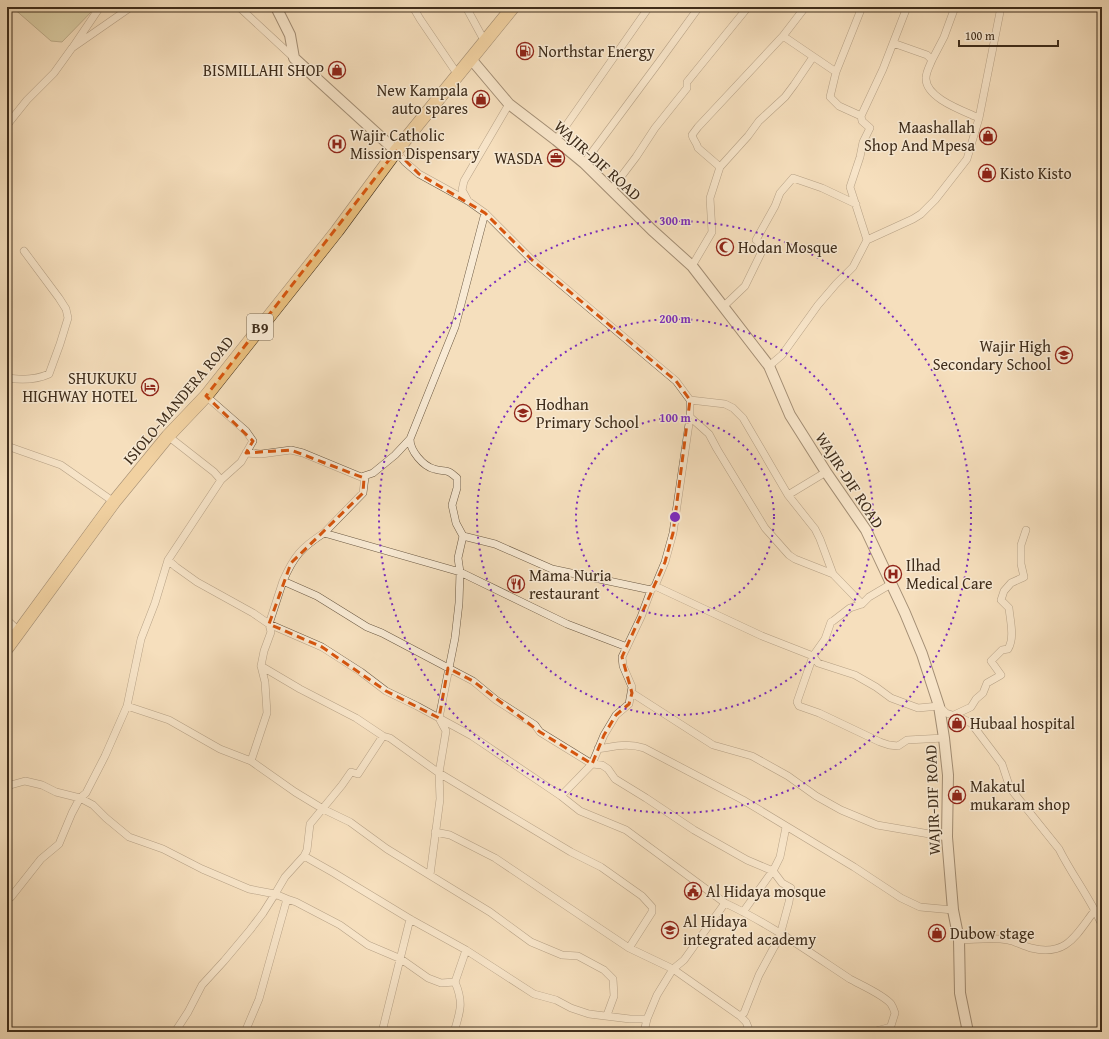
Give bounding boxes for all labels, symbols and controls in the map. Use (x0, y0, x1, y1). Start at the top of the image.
scale bar (959, 22, 1058, 48)
text: 100 m (965, 27, 995, 44)
place label: Northstar Energy (538, 39, 655, 63)
fuel station icon: Northstar Energy (515, 41, 535, 61)
place label: BISMILLAHI SHOP (203, 58, 324, 82)
shop icon: BISMILLAHI SHOP (327, 60, 347, 80)
place label: New Kampala auto spares (377, 78, 468, 120)
shop icon: New Kampala auto spares (471, 89, 491, 109)
street label: WAJIR-DIF ROAD (549, 114, 647, 206)
place label: Maashallah Shop And Mpesa (864, 115, 975, 157)
place label: Wajir Catholic Mission Dispensary (350, 123, 480, 165)
shop icon: Maashallah Shop And Mpesa (978, 126, 998, 146)
hospital icon: Wajir Catholic Mission Dispensary (327, 134, 347, 154)
place label: WASDA (494, 146, 543, 170)
office icon: WASDA (546, 148, 566, 168)
place label: Kisto Kisto (1000, 161, 1072, 185)
shop icon: Kisto Kisto (977, 163, 997, 183)
text: 300 m (659, 212, 692, 229)
place label: Hodan Mosque (738, 235, 838, 259)
mosque icon: Hodan Mosque (715, 237, 735, 257)
text: 200 m (659, 310, 692, 327)
road number: B9 (247, 314, 273, 340)
street label: ISIOLO-MANDERA ROAD (117, 330, 239, 470)
place label: Wajir High Secondary School (933, 334, 1052, 376)
school or university icon: Wajir High Secondary School (1054, 345, 1074, 365)
place label: SHUKUKU HIGHWAY HOTEL (22, 366, 137, 408)
hotel icon: SHUKUKU HIGHWAY HOTEL (140, 377, 160, 397)
place label: Hodhan Primary School (536, 392, 639, 434)
school or university icon: Hodhan Primary School (513, 403, 533, 423)
text: 100 m (659, 409, 692, 426)
street label: WAJIR-DIF ROAD (810, 427, 890, 533)
centre of rings (668, 510, 682, 524)
place label: Ilhad Medical Care (906, 553, 992, 595)
place label: Mama Nuria restaurant (529, 563, 612, 605)
hospital icon: Ilhad Medical Care (883, 564, 903, 584)
restaurant icon: Mama Nuria restaurant (506, 574, 526, 594)
place label: Hubaal hospital (970, 711, 1076, 735)
shop icon: Hubaal hospital (947, 713, 967, 733)
street label: WAJIR-DIF ROAD (918, 744, 946, 856)
place label: Makatul mukaram shop (970, 774, 1071, 816)
shop icon: Makatul mukaram shop (947, 785, 967, 805)
place label: Al Hidaya mosque (706, 879, 826, 903)
public building icon: Al Hidaya mosque (683, 881, 703, 901)
place label: Al Hidaya integrated academy (683, 909, 816, 951)
school or university icon: Al Hidaya integrated academy (660, 920, 680, 940)
place label: Dubow stage (950, 921, 1035, 945)
shop icon: Dubow stage (927, 923, 947, 943)

